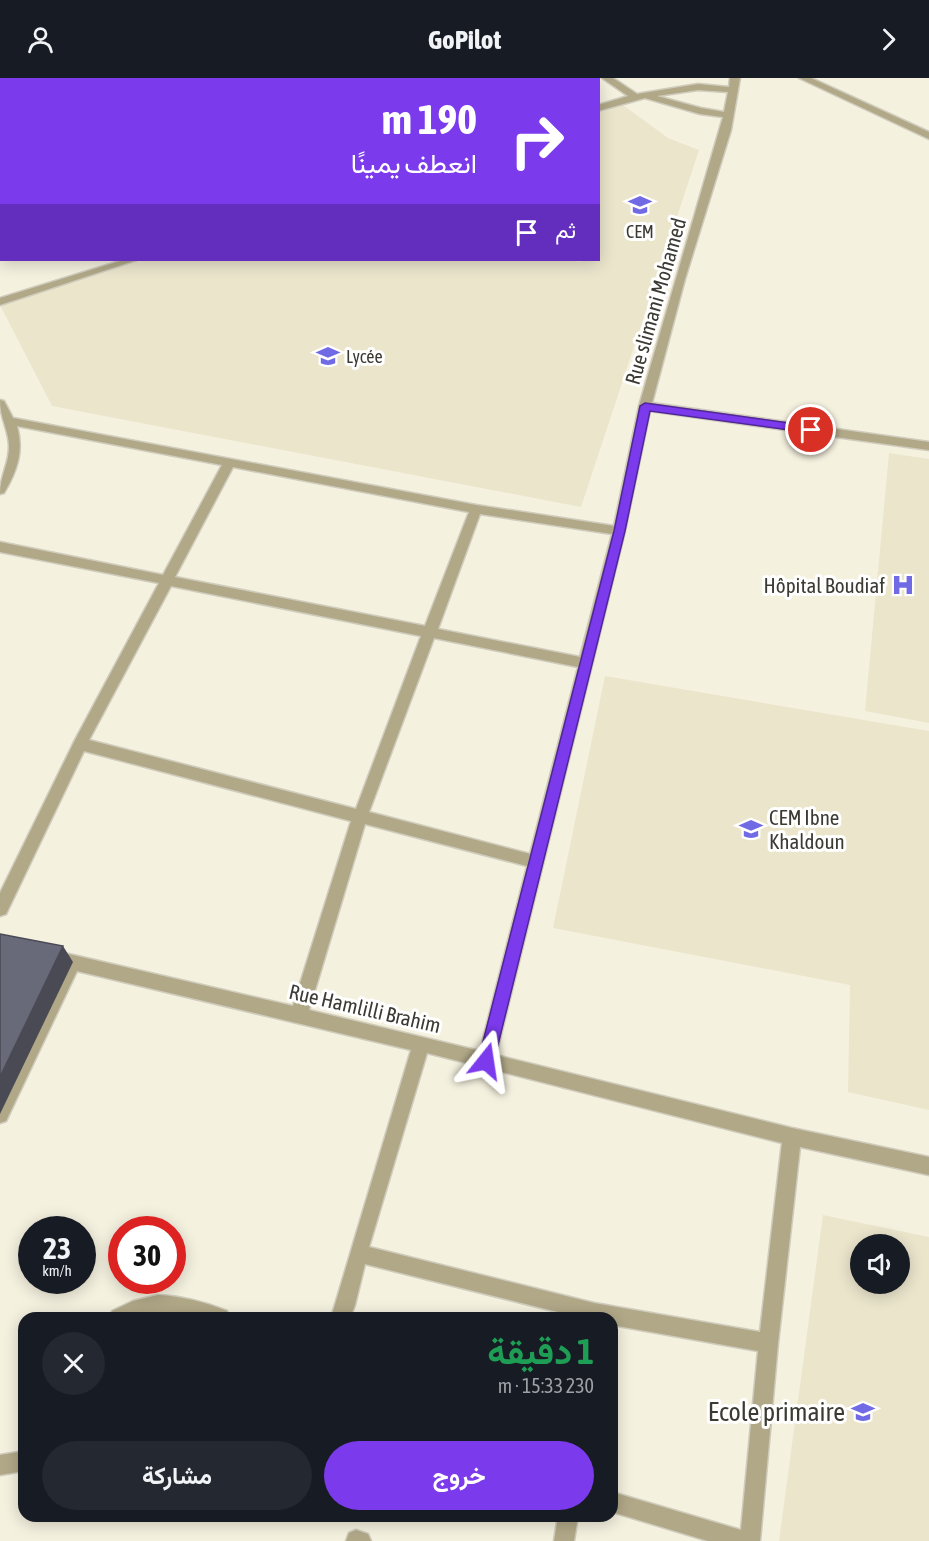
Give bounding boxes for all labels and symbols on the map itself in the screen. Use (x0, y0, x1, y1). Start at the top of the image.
school or university icon: CEM (627, 192, 653, 218)
street label: Rue slimani Mohamed (620, 215, 690, 387)
place label: CEM (626, 221, 654, 242)
school or university icon: Lycée (315, 343, 341, 369)
place label: Lycée (346, 346, 383, 367)
pin (785, 404, 836, 455)
hospital icon: Hôpital Boudiaf (890, 572, 916, 598)
place label: Hôpital Boudiaf (764, 573, 885, 597)
place label: CEM Ibne Khaldoun (769, 805, 845, 853)
school or university icon: CEM Ibne Khaldoun (738, 816, 764, 842)
street label: Rue Hamlilli Brahim (287, 979, 443, 1037)
position arrow (454, 1029, 518, 1093)
speed limit sign: 30 (108, 1216, 186, 1294)
place label: Ecole primaire (708, 1397, 845, 1427)
school or university icon: Ecole primaire (850, 1399, 876, 1425)

